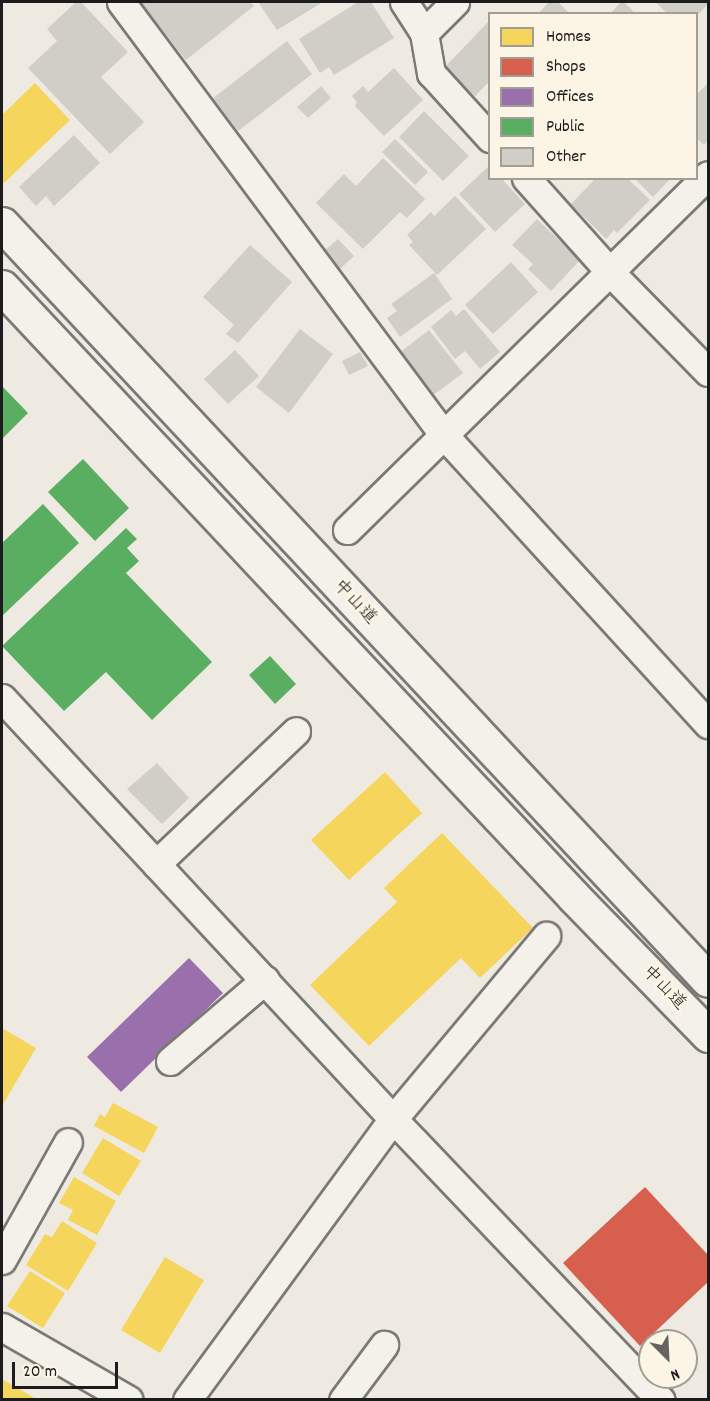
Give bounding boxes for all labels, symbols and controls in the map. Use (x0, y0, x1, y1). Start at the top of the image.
legend (488, 12, 698, 180)
text: Homes (546, 25, 591, 50)
text: Shops (546, 55, 586, 80)
text: Offices (546, 85, 594, 110)
text: Public (546, 115, 585, 140)
text: Other (546, 145, 586, 170)
street label: 中山道 (328, 576, 380, 630)
street label: 中山道 (636, 962, 690, 1016)
north arrow (638, 1329, 698, 1389)
scale bar (15, 1350, 122, 1388)
text: 20 m (23, 1360, 57, 1385)
text: N (666, 1362, 683, 1386)

